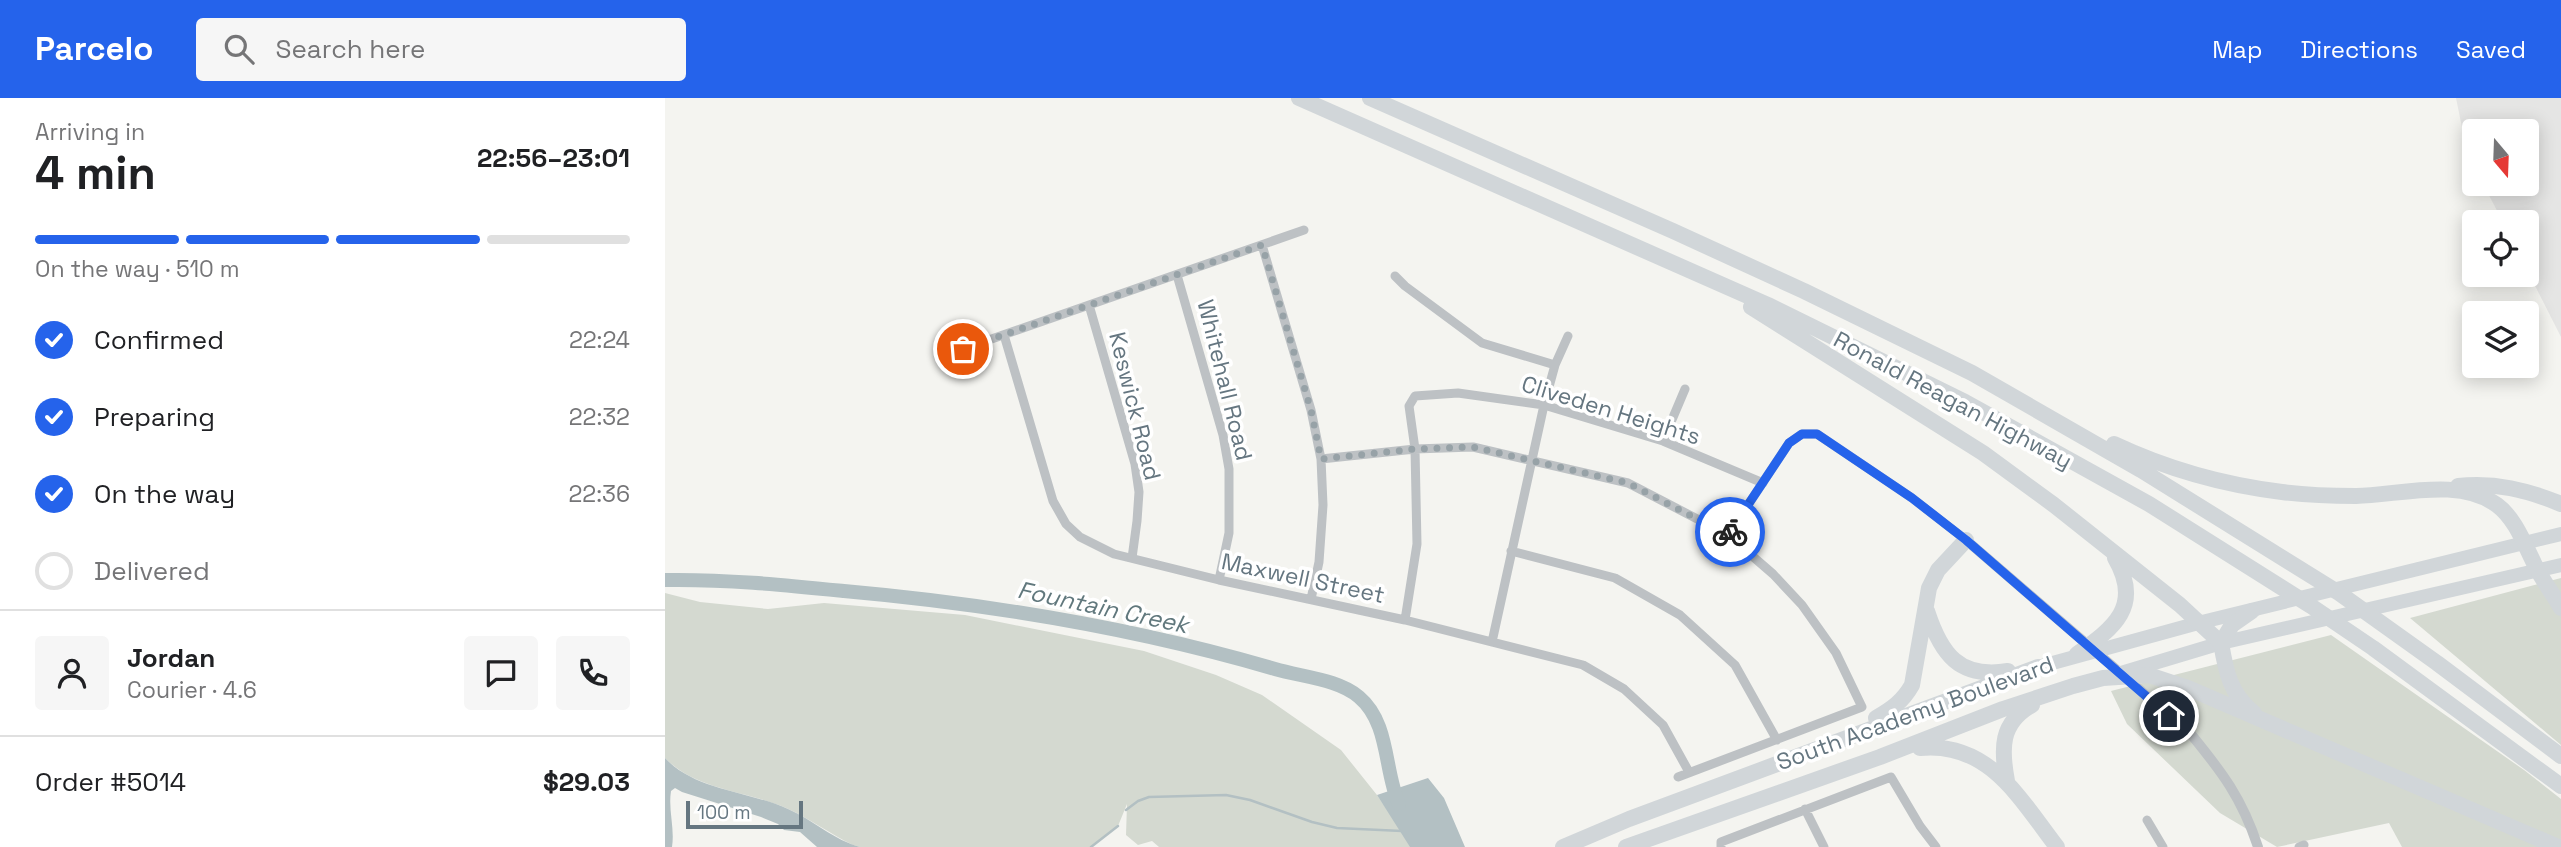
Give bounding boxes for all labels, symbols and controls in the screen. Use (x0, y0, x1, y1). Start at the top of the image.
search box (196, 18, 686, 81)
text: Parcelo (35, 28, 154, 70)
icon: search (220, 30, 258, 68)
text: Search here (276, 32, 425, 66)
text: Map (2212, 34, 2262, 65)
text: Directions (2300, 34, 2418, 65)
text: Saved (2456, 34, 2526, 65)
text: Arriving in (35, 117, 145, 147)
north arrow (2462, 119, 2539, 196)
map controls (2462, 119, 2539, 378)
text: 22:56–23:01 (477, 141, 630, 175)
text: 4 min (35, 144, 156, 202)
button: locate (2462, 210, 2539, 287)
text: On the way · 510 m (35, 254, 239, 284)
street label: Whitehall Road (1191, 297, 1259, 463)
button: layers (2462, 301, 2539, 378)
pin (933, 319, 993, 379)
icon: check (35, 321, 73, 359)
text: Confirmed (94, 323, 224, 357)
street label: Ronald Reagan Highway (1828, 324, 2078, 476)
text: 22:24 (569, 325, 630, 355)
street label: Keswick Road (1102, 329, 1168, 483)
icon: bag (944, 330, 982, 368)
street label: Cliveden Heights (1518, 369, 1704, 451)
icon: check (35, 398, 73, 436)
text: Preparing (94, 400, 215, 434)
text: 22:32 (569, 402, 630, 432)
icon: check (35, 475, 73, 513)
text: On the way (94, 477, 235, 511)
text: 22:36 (568, 479, 630, 509)
courier (1695, 497, 1765, 567)
icon: bike (1711, 513, 1749, 551)
street label: Maxwell Street (1219, 546, 1387, 610)
text: Delivered (94, 554, 210, 588)
water label: Fountain Creek (1015, 574, 1194, 641)
button: person (35, 636, 109, 710)
button: chat (464, 636, 538, 710)
button: phone (556, 636, 630, 710)
text: Jordan (127, 641, 215, 675)
street label: South Academy Boulevard (1772, 649, 2058, 777)
text: Courier · 4.6 (127, 675, 257, 705)
pin (2139, 686, 2199, 746)
icon: home (2150, 697, 2188, 735)
text: Order #5014 (35, 765, 186, 799)
text: $29.03 (543, 765, 630, 799)
scale bar (686, 798, 803, 830)
text: 100 m (697, 800, 751, 825)

